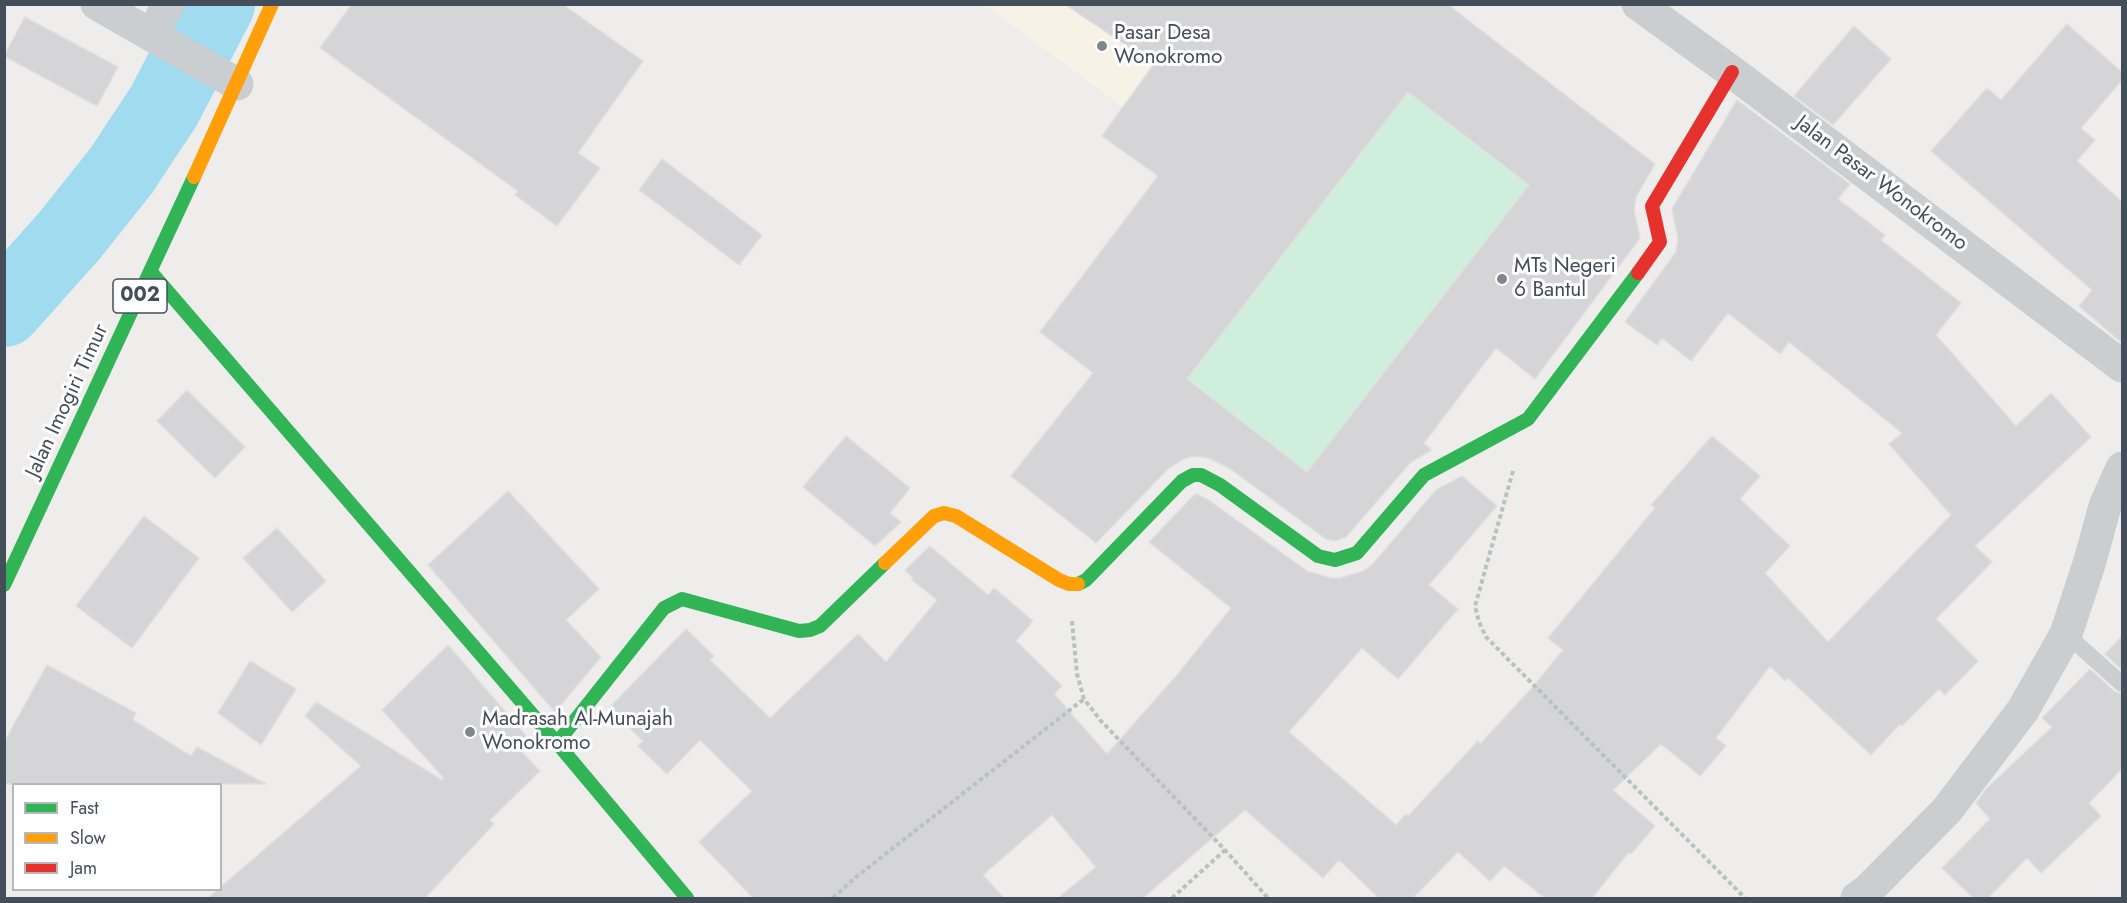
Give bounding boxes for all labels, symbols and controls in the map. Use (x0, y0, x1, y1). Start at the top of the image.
place label: Pasar Desa Wonokromo (1114, 21, 1223, 71)
marker: Pasar Desa Wonokromo (1095, 39, 1109, 53)
street label: Jalan Pasar Wonokromo (1790, 111, 1972, 257)
place label: MTs Negeri 6 Bantul (1514, 254, 1616, 304)
marker: MTs Negeri 6 Bantul (1495, 272, 1509, 286)
road number: 002 (113, 279, 167, 313)
street label: Jalan Imogiri Timur (21, 320, 115, 482)
place label: Madrasah Al-Munajah Wonokromo (482, 707, 673, 757)
marker: Madrasah Al-Munajah Wonokromo (463, 725, 477, 739)
legend (12, 783, 222, 891)
text: Fast (70, 795, 99, 821)
text: Slow (70, 825, 106, 851)
text: Jam (70, 855, 97, 881)

